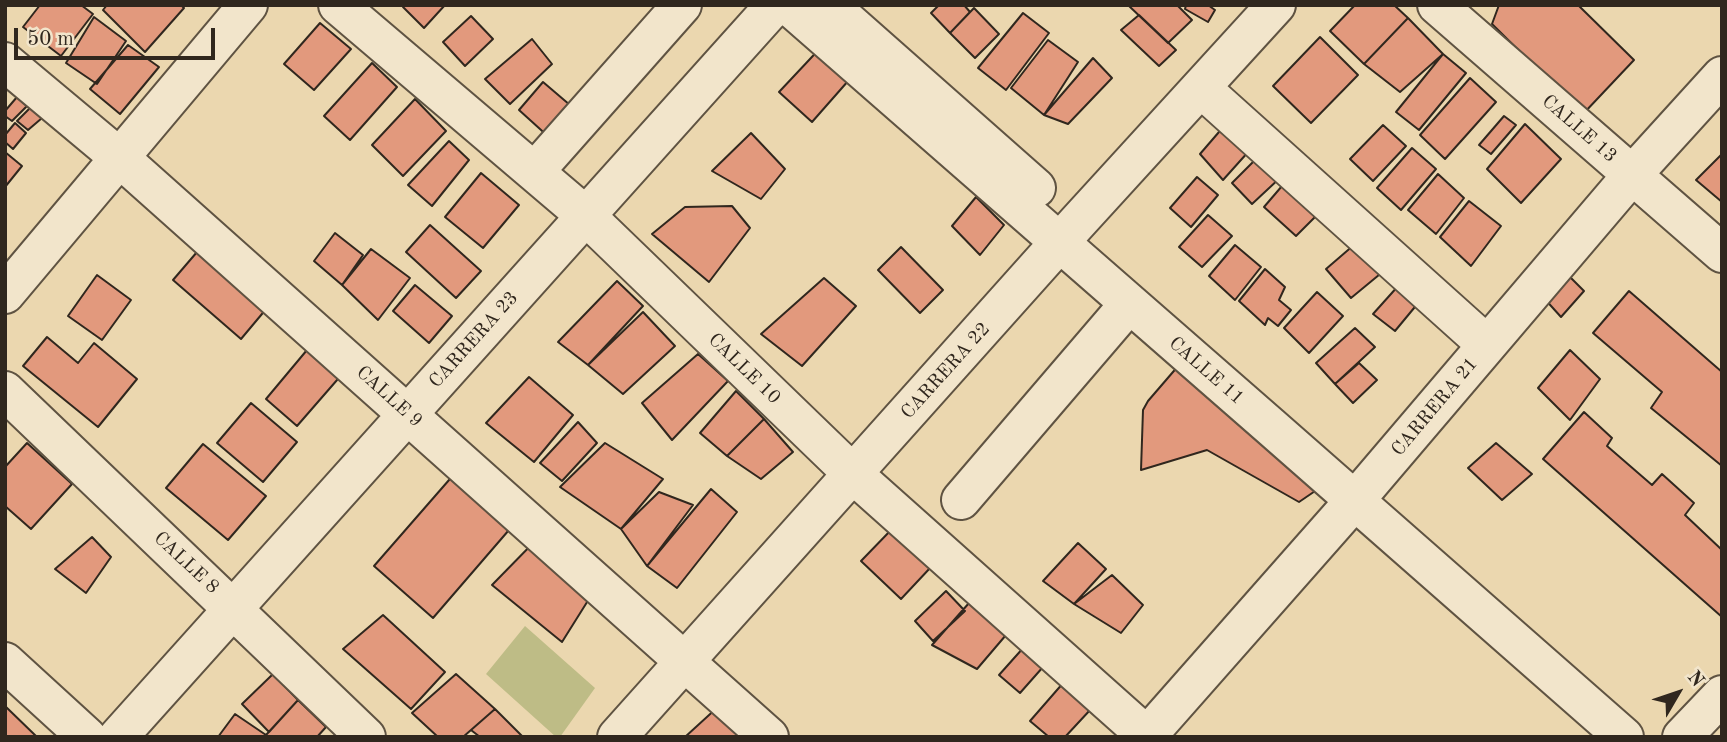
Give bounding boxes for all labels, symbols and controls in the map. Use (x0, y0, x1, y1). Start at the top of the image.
scale bar (18, 14, 219, 58)
text: 50 m (27, 29, 74, 50)
street label: CALLE 13 (1537, 90, 1621, 168)
street label: CARRERA 23 (425, 287, 523, 393)
street label: CARRERA 22 (897, 318, 995, 424)
street label: CALLE 10 (703, 329, 785, 409)
street label: CALLE 11 (1164, 332, 1248, 410)
street label: CARRERA 21 (1387, 353, 1483, 461)
street label: CALLE 9 (351, 361, 427, 433)
street label: CALLE 8 (149, 527, 223, 599)
north arrow (1643, 658, 1713, 728)
text: N (1683, 668, 1707, 691)

